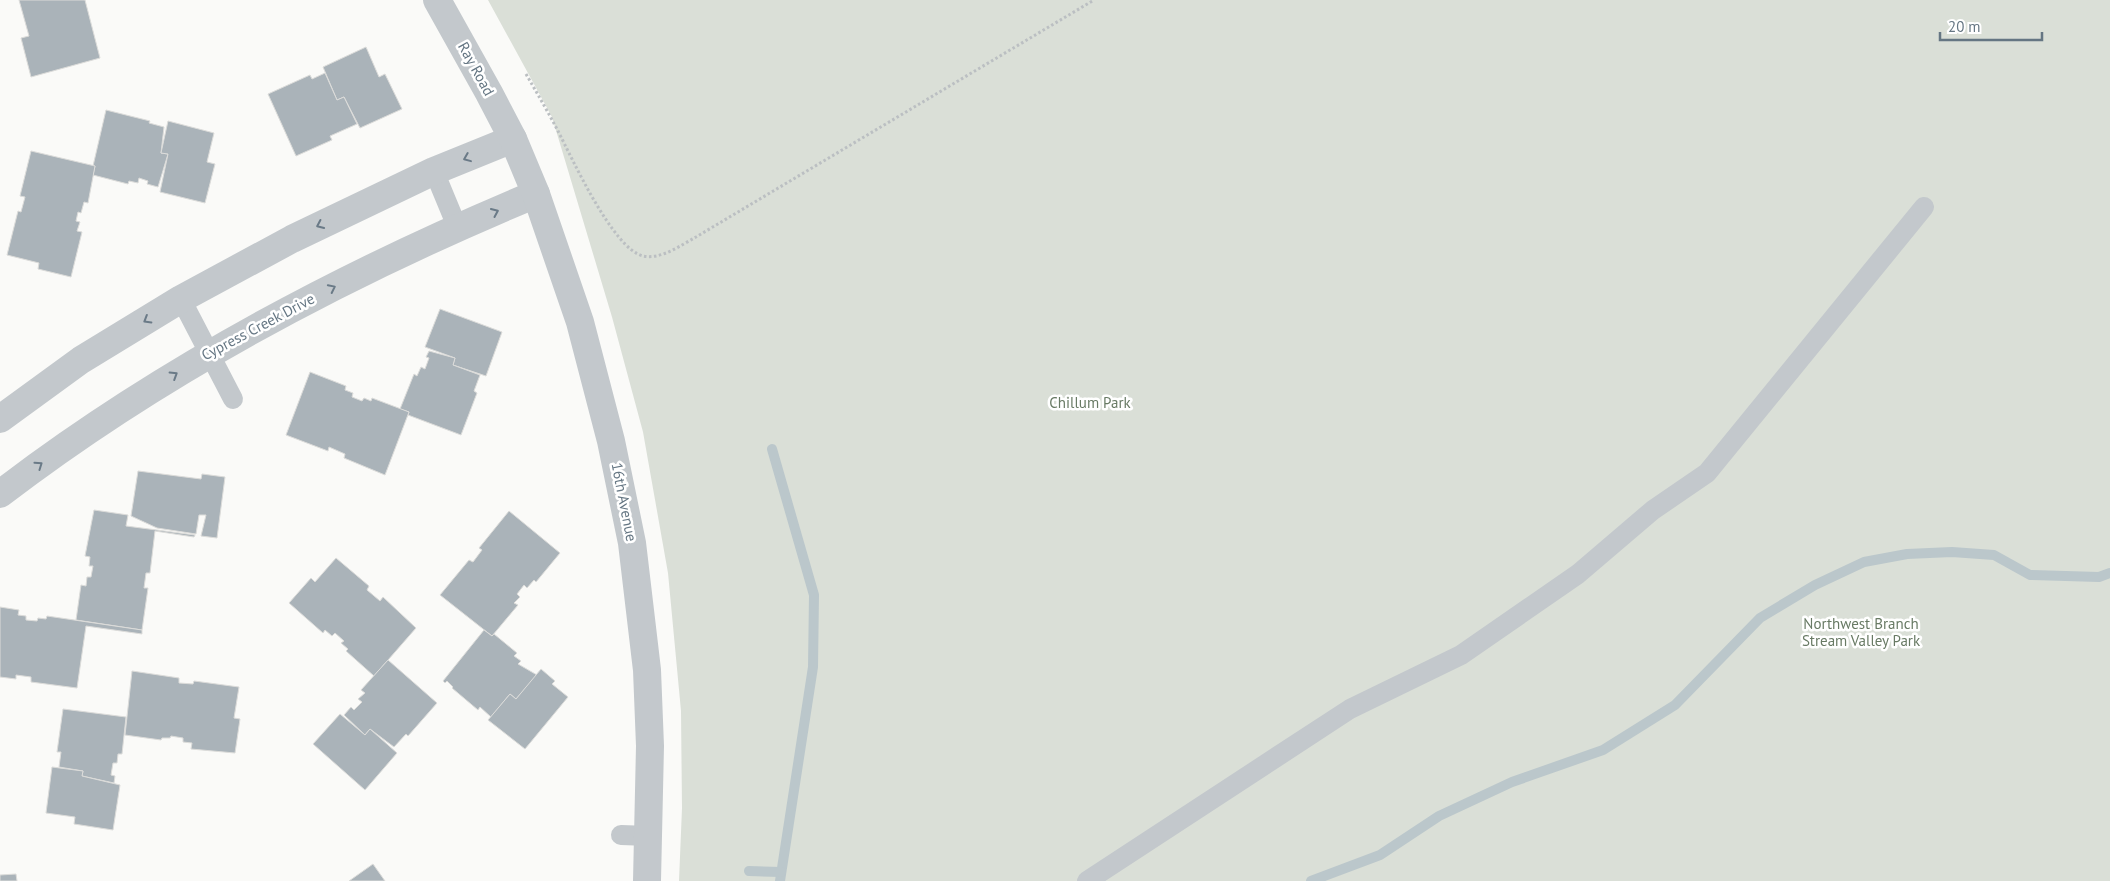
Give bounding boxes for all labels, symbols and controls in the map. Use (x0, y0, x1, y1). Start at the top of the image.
scale bar (1940, 10, 2042, 42)
text: 20 m (1948, 17, 1981, 36)
street label: Ray Road (454, 39, 499, 99)
one-way arrow (464, 152, 472, 162)
one-way arrow (490, 207, 499, 218)
one-way arrow (316, 219, 325, 230)
one-way arrow (327, 284, 336, 295)
street label: Cypress Creek Drive (198, 289, 318, 364)
one-way arrow (143, 314, 152, 324)
one-way arrow (169, 371, 178, 381)
park label: Chillum Park (1049, 393, 1132, 412)
street label: 16th Avenue (608, 461, 641, 543)
one-way arrow (33, 462, 43, 471)
park label: Northwest Branch Stream Valley Park (1802, 614, 1921, 650)

